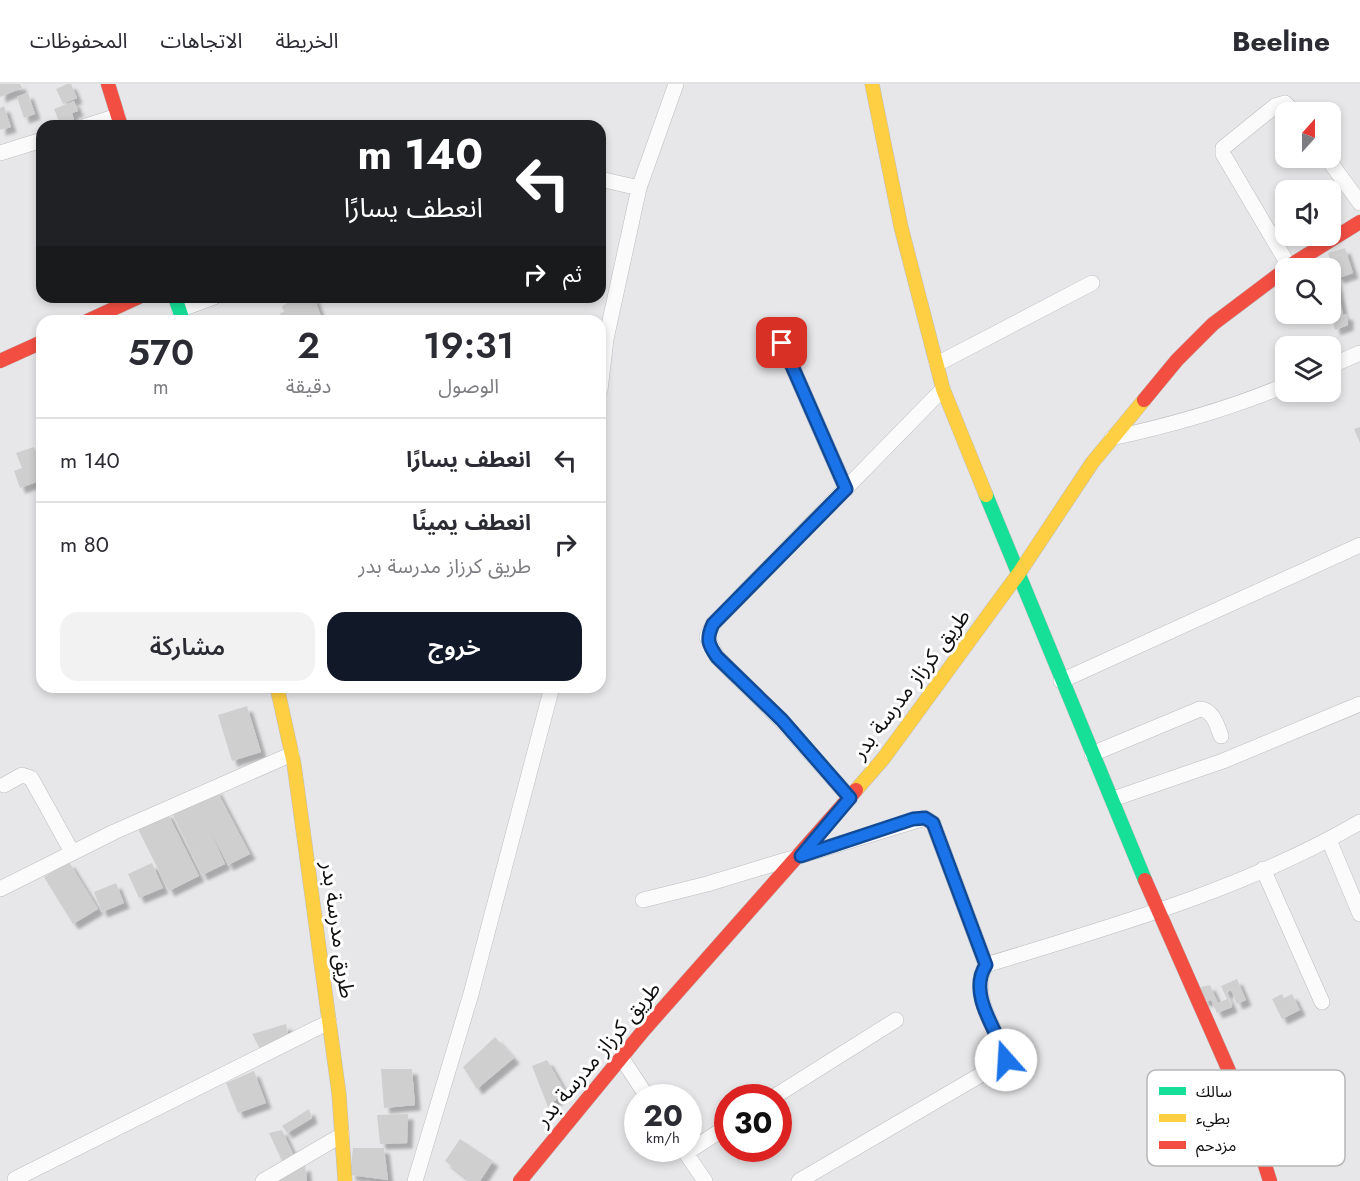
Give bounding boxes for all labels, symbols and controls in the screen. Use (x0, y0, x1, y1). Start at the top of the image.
text: Beeline (1232, 21, 1330, 62)
text: المحفوظات (30, 26, 127, 56)
text: الاتجاهات (160, 26, 242, 56)
text: الخريطة (275, 26, 338, 56)
north arrow (1275, 102, 1341, 168)
map controls (1275, 102, 1341, 402)
text: 140 m (357, 124, 483, 185)
icon: left (504, 144, 582, 222)
button: sound (1275, 180, 1341, 246)
text: انعطف يسارًا (344, 188, 483, 227)
icon: right (518, 258, 551, 291)
text: ثم (563, 258, 582, 290)
button: search (1275, 258, 1341, 324)
pin (756, 317, 807, 368)
text: 2 (297, 319, 320, 371)
text: 19:31 (423, 319, 514, 371)
text: 570 (128, 326, 194, 378)
icon: arrive (765, 326, 798, 359)
button: layers (1275, 336, 1341, 402)
text: دقيقة (286, 372, 331, 401)
text: الوصول (438, 372, 499, 401)
text: m (153, 373, 169, 402)
text: انعطف يسارًا (406, 443, 531, 475)
text: 140 m (60, 444, 120, 476)
icon: left (549, 444, 582, 477)
text: انعطف يمينًا (412, 506, 531, 538)
text: 80 m (60, 528, 109, 560)
icon: right (549, 528, 582, 561)
text: طريق كرزاز مدرسة بدر (358, 552, 531, 581)
street label: طريق كرزاز مدرسة بدر (844, 603, 978, 766)
button: مشاركة (60, 612, 315, 681)
button: خروج (327, 612, 582, 681)
street label: طريق مدرسة بدر (313, 858, 362, 1001)
street label: طريق كرزاز مدرسة بدر (528, 975, 668, 1134)
position arrow (974, 1028, 1038, 1092)
legend (1147, 1070, 1345, 1166)
text: سالك (1196, 1080, 1232, 1103)
speed limit sign: 30 (714, 1084, 792, 1162)
text: 20 (643, 1094, 683, 1137)
text: بطيء (1196, 1107, 1230, 1131)
text: km/h (646, 1127, 680, 1149)
text: مزدحم (1196, 1134, 1236, 1158)

